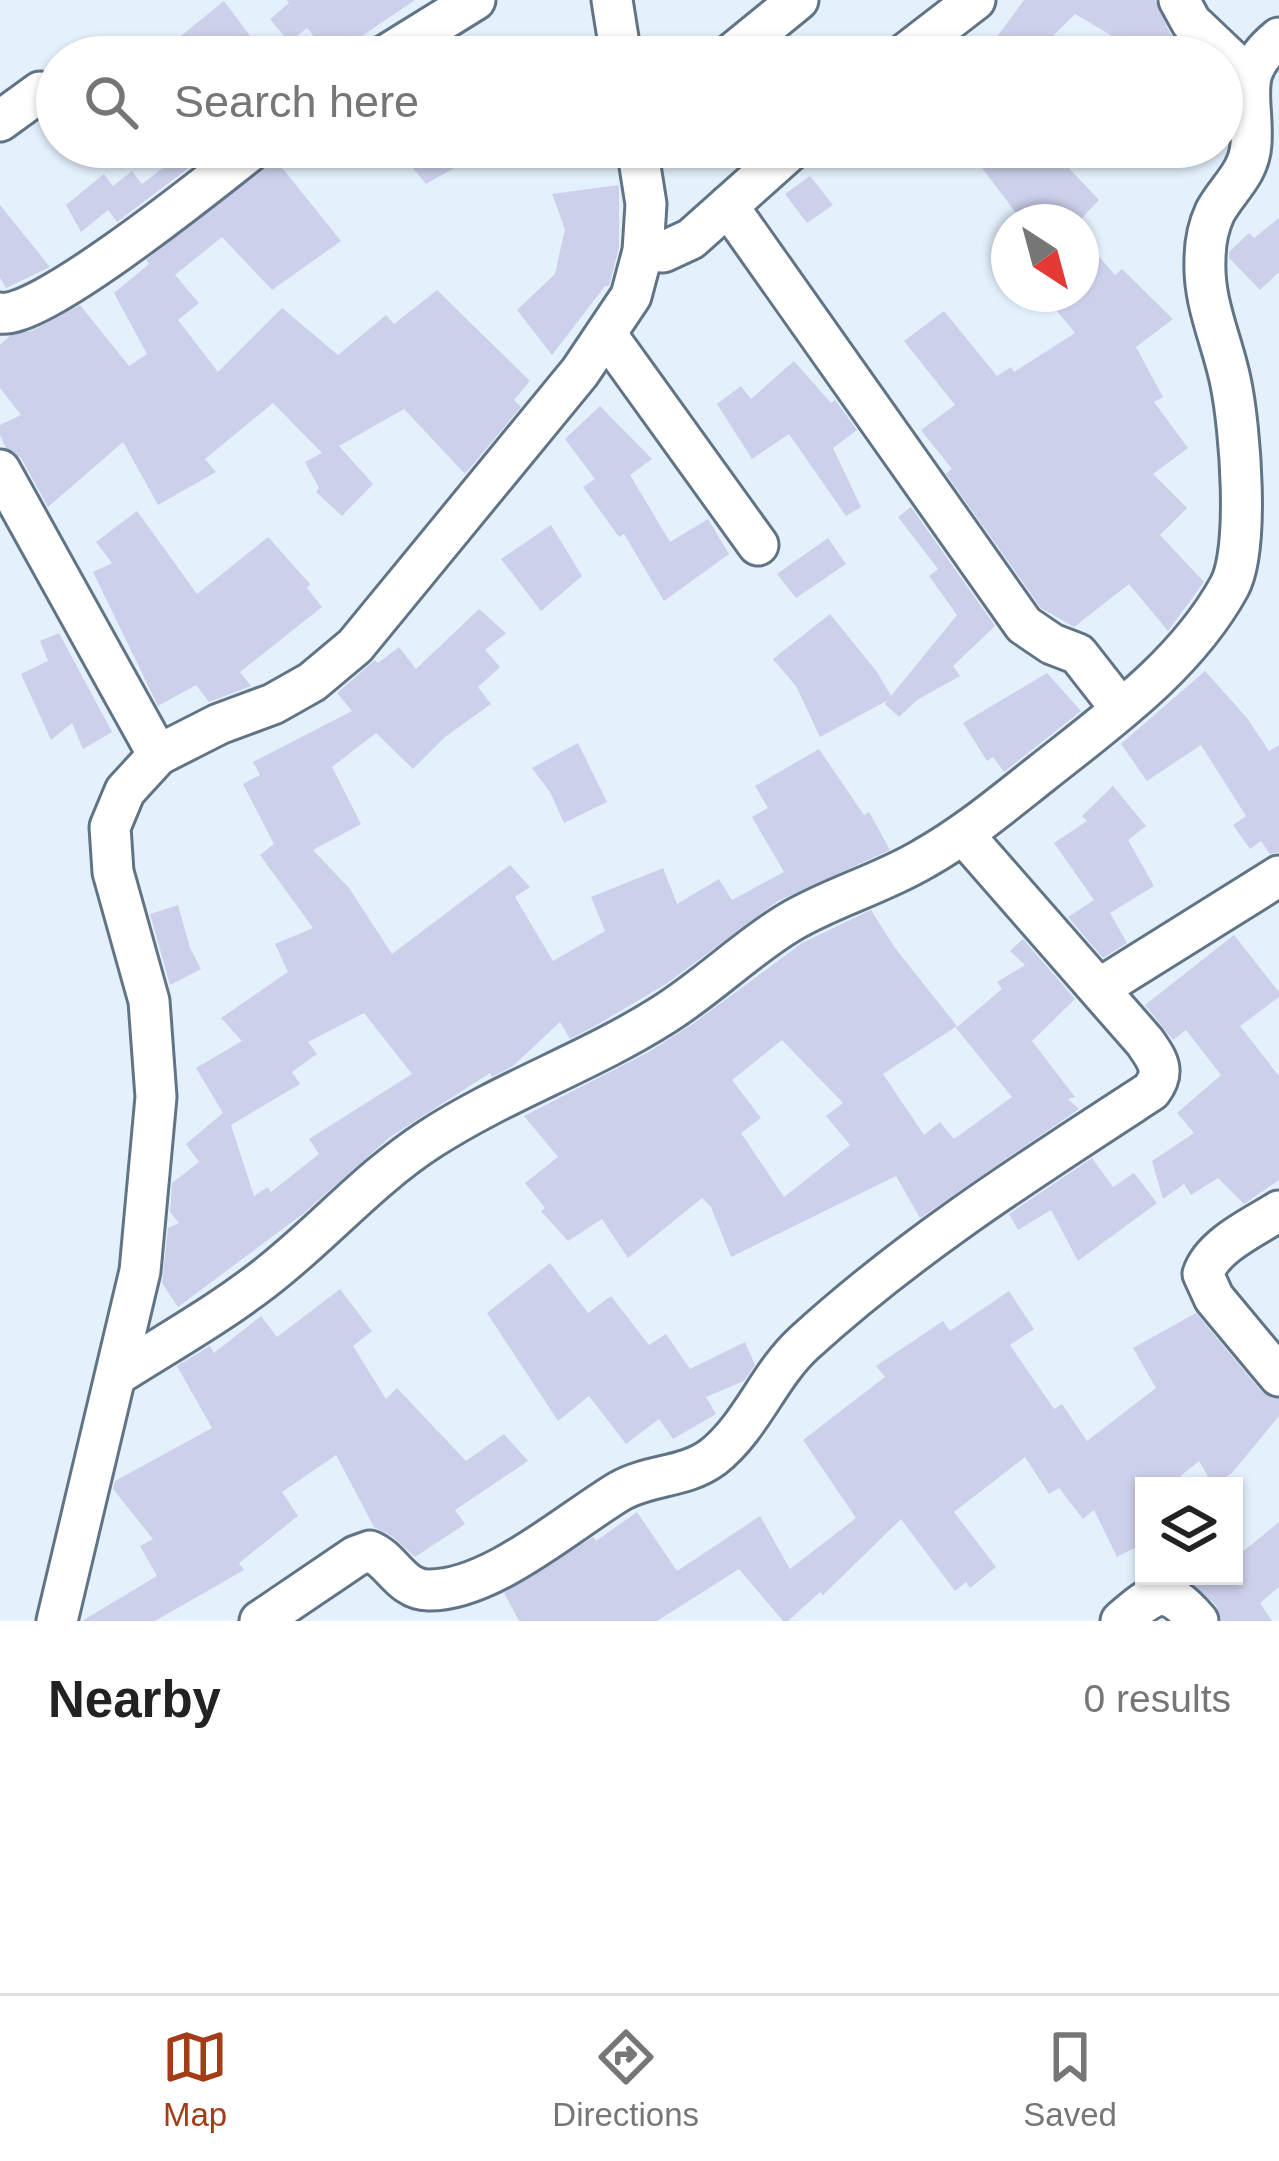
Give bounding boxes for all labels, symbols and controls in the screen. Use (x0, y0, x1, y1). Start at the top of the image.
search box (36, 36, 1243, 168)
icon: search (78, 69, 144, 135)
text: Search here (174, 76, 419, 127)
north arrow (991, 204, 1099, 312)
map controls (1135, 1477, 1243, 1585)
button: layers (1135, 1477, 1243, 1585)
text: Nearby (48, 1671, 221, 1728)
text: 0 results (1084, 1677, 1231, 1720)
tab: Map (162, 2024, 228, 2134)
tab: Directions (552, 2024, 699, 2134)
tab: Saved (1023, 2024, 1117, 2134)

